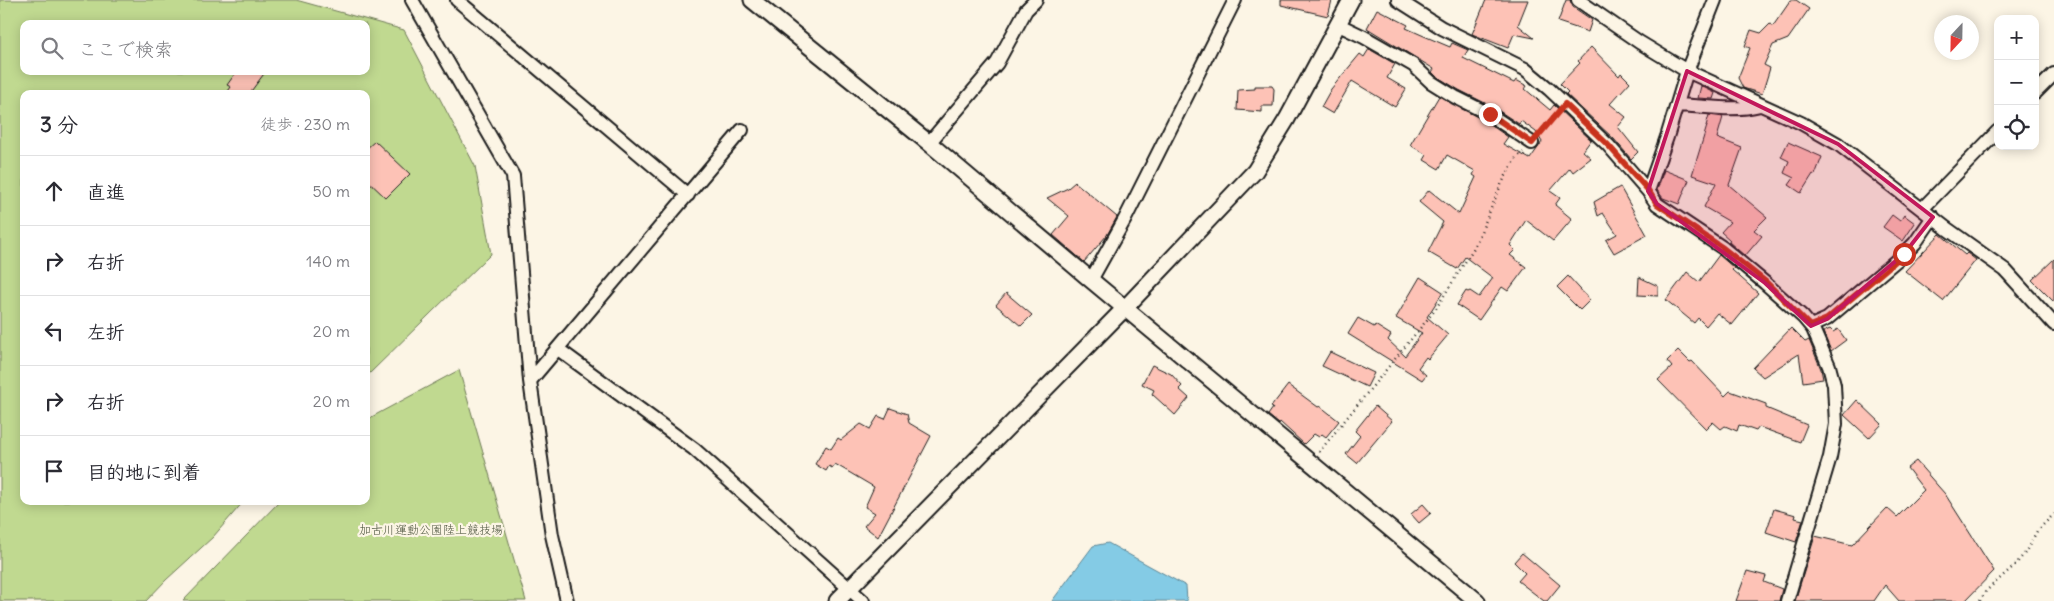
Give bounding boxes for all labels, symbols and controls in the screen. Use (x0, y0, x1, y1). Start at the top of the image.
north arrow (1934, 15, 1979, 60)
map controls (1994, 15, 2039, 150)
button: + (1994, 15, 2039, 60)
search box (20, 20, 370, 75)
icon: search (38, 34, 66, 62)
text: ここで検索 (78, 37, 173, 61)
button: − (1994, 60, 2039, 105)
route end (1479, 103, 1502, 126)
button: locate (1994, 105, 2039, 150)
text: 3 分 (40, 111, 78, 138)
text: 徒歩 · 230 m (261, 114, 350, 134)
icon: ahead (40, 177, 68, 205)
text: 直進 (87, 180, 125, 204)
text: 50 m (312, 181, 350, 201)
route start (1893, 243, 1916, 266)
icon: right (40, 247, 68, 275)
text: 右折 (87, 250, 125, 274)
text: 140 m (306, 251, 350, 271)
icon: left (40, 317, 68, 345)
text: 左折 (87, 320, 125, 344)
text: 20 m (313, 321, 350, 341)
icon: right (40, 387, 68, 415)
text: 右折 (87, 390, 125, 414)
text: 20 m (313, 391, 350, 411)
icon: arrive (40, 457, 68, 485)
text: 目的地に到着 (87, 460, 201, 484)
park label: 加古川運動公園陸上競技場 (359, 522, 503, 537)

